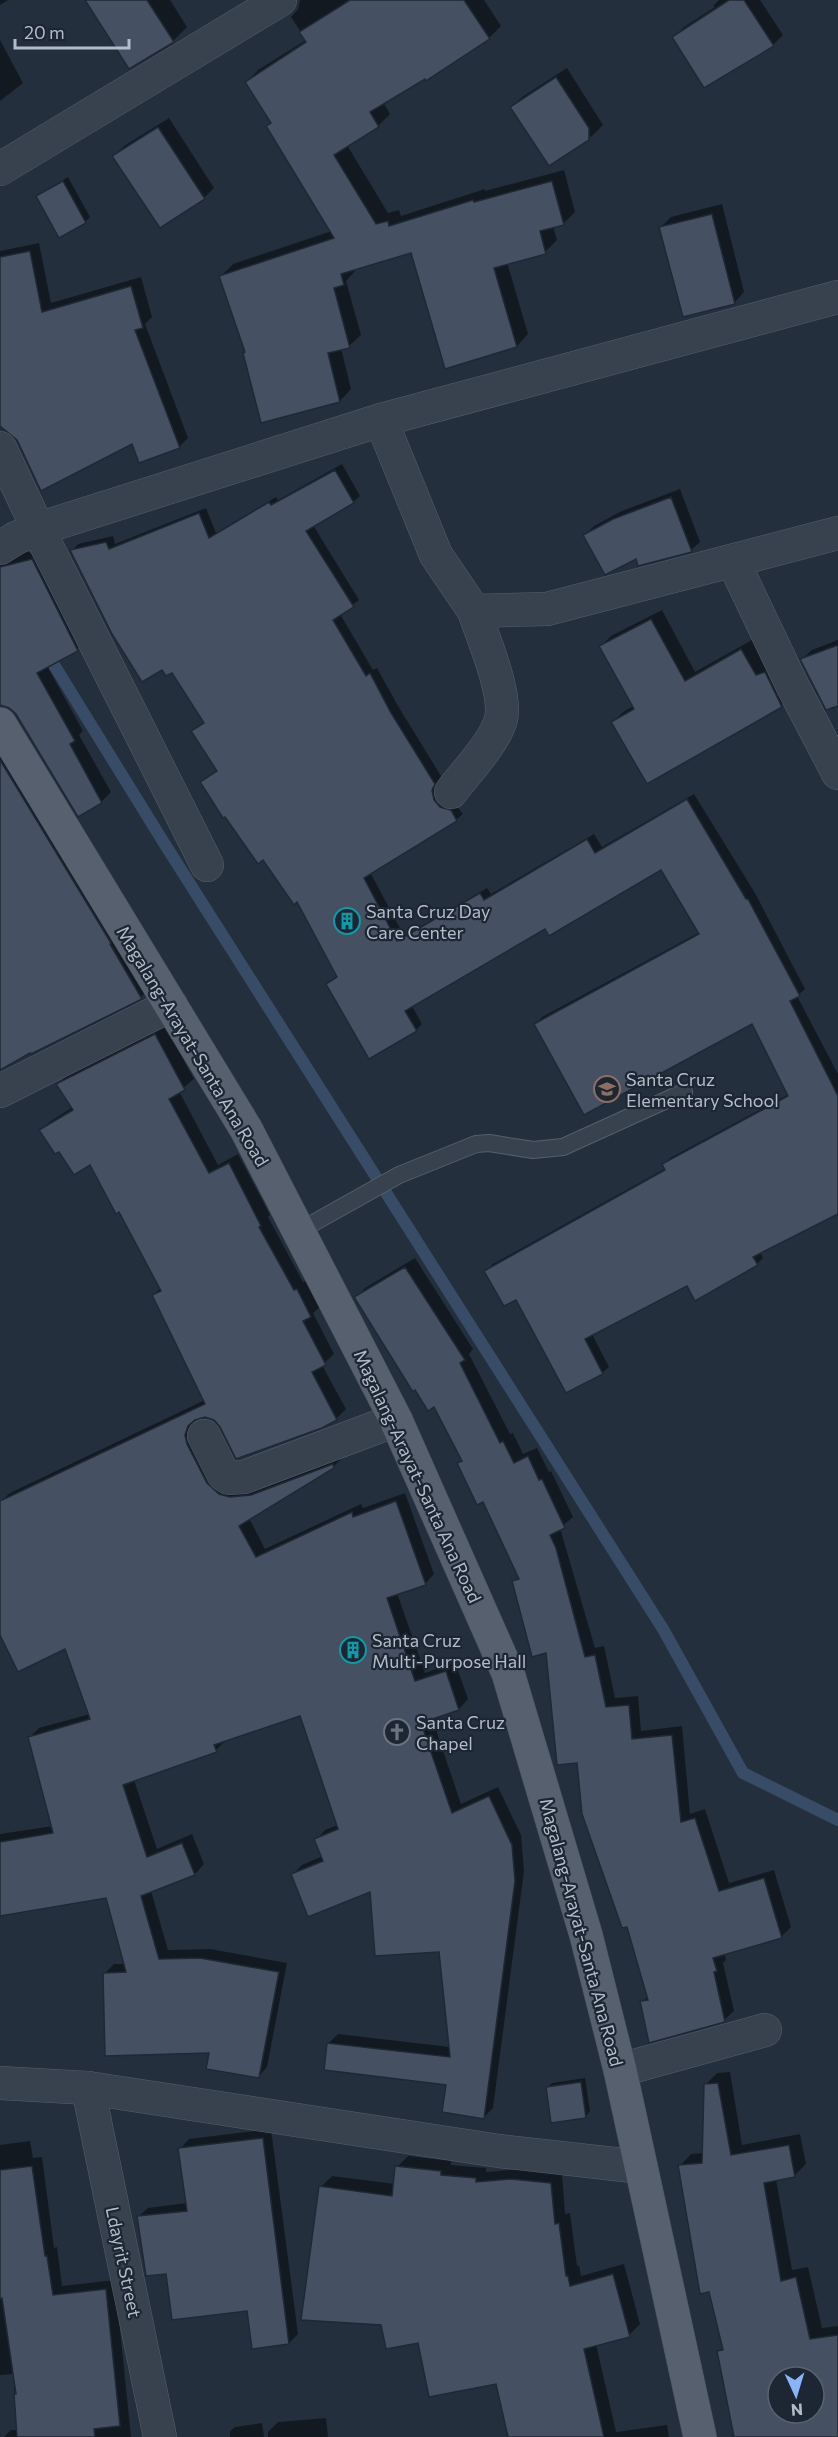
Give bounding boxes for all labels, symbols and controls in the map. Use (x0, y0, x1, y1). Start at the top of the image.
scale bar (15, 12, 129, 50)
text: 20 m (24, 21, 65, 43)
place label: Santa Cruz Day Care Center (366, 900, 490, 943)
building icon: Santa Cruz Day Care Center (332, 906, 362, 936)
street label: Magalang-Arayat-Santa Ana Road (112, 922, 274, 1170)
place label: Santa Cruz Elementary School (626, 1068, 779, 1111)
school or university icon: Santa Cruz Elementary School (592, 1074, 622, 1104)
street label: Magalang-Arayat-Santa Ana Road (350, 1346, 486, 1606)
place label: Santa Cruz Multi-Purpose Hall (372, 1629, 526, 1672)
building icon: Santa Cruz Multi-Purpose Hall (338, 1635, 368, 1665)
place label: Santa Cruz Chapel (416, 1711, 505, 1754)
church icon: Santa Cruz Chapel (382, 1717, 412, 1747)
street label: Magalang-Arayat-Santa Ana Road (536, 1795, 628, 2069)
street label: Ldayrit Street (102, 2205, 146, 2319)
north arrow (766, 2365, 826, 2425)
text: N (790, 2401, 804, 2420)

